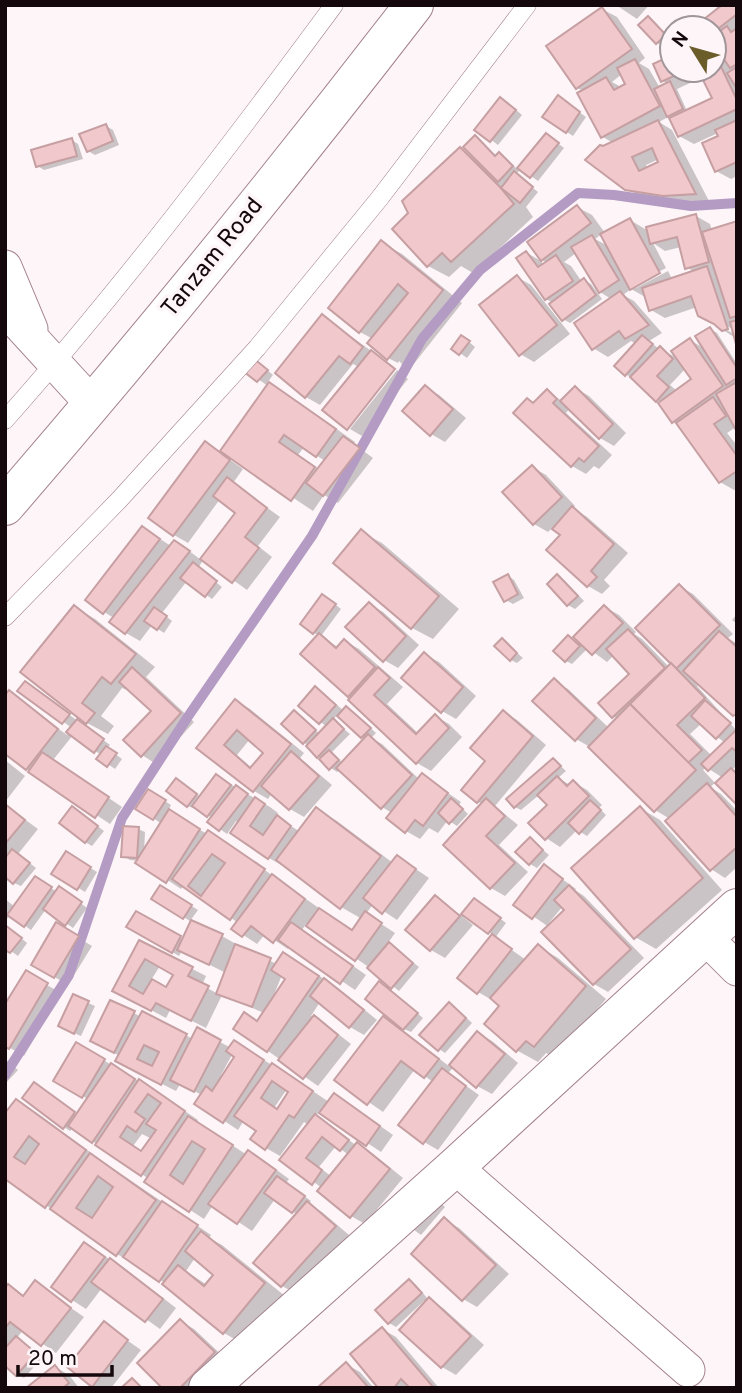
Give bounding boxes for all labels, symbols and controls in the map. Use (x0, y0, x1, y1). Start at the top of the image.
north arrow (658, 14, 728, 84)
text: N (667, 27, 695, 53)
street label: Tanzam Road (156, 192, 270, 324)
scale bar (18, 1334, 112, 1378)
text: 20 m (28, 1346, 77, 1373)

